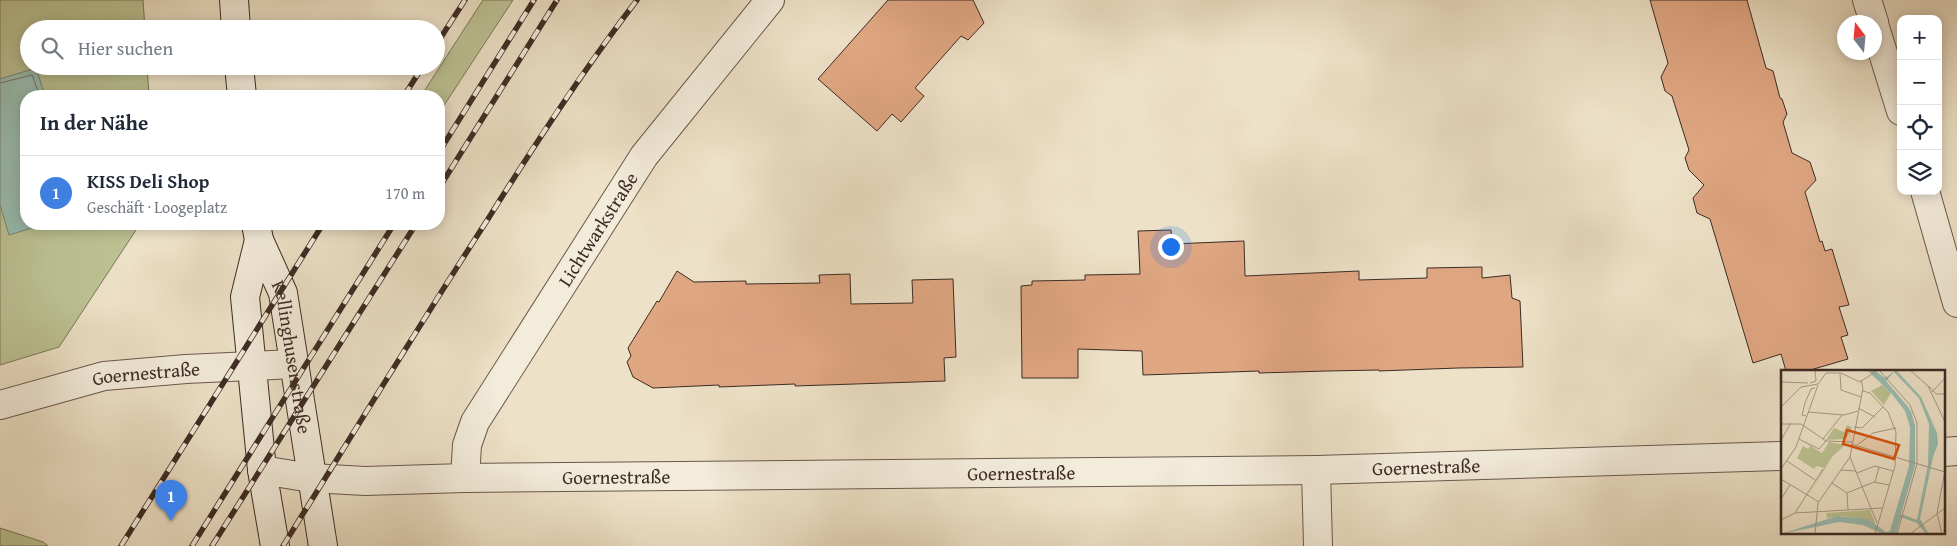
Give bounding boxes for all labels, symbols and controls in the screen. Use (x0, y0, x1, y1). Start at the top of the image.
north arrow (1837, 15, 1882, 60)
map controls (1897, 15, 1942, 195)
button: + (1897, 15, 1942, 60)
search box (20, 20, 445, 75)
icon: search (38, 34, 66, 62)
text: Hier suchen (78, 34, 173, 62)
button: − (1897, 60, 1942, 105)
button: locate (1897, 105, 1942, 150)
text: In der Nähe (40, 107, 148, 138)
button: layers (1897, 150, 1942, 195)
street label: Lichtwarkstraße (551, 166, 645, 292)
text: KISS Deli Shop (87, 167, 209, 195)
text: 1 (52, 181, 60, 205)
text: 170 m (385, 181, 425, 205)
text: Geschäft · Loogeplatz (87, 195, 227, 219)
your location (1158, 234, 1184, 260)
street label: Kellinghusenstraße (265, 275, 319, 436)
street label: Goernestraße (89, 354, 201, 393)
inset map (1781, 370, 1944, 534)
street label: Goernestraße (1372, 451, 1481, 482)
street label: Goernestraße (967, 458, 1076, 487)
street label: Goernestraße (562, 462, 671, 491)
pin: 1 (155, 480, 187, 521)

